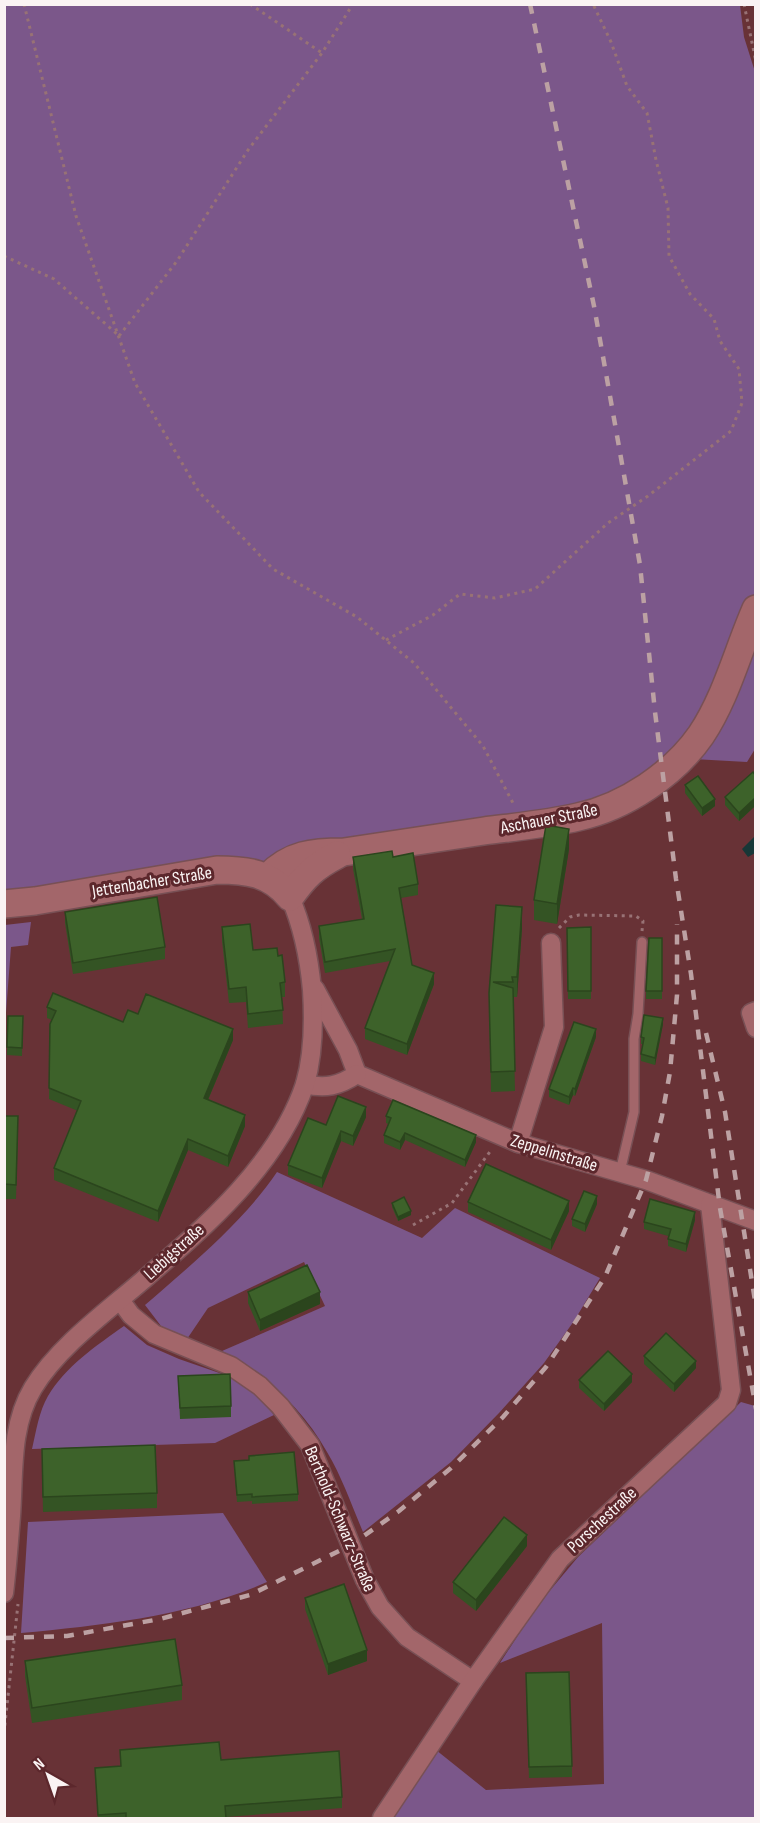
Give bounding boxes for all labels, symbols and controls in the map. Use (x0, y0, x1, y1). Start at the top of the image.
street label: Aschauer Straße (498, 799, 599, 839)
street label: Jettenbacher Straße (90, 862, 213, 902)
street label: Zeppelinstraße (508, 1130, 600, 1176)
street label: Liebigstraße (140, 1220, 208, 1284)
street label: Berthold-Schwarz-Straße (300, 1443, 380, 1595)
street label: Porschestraße (563, 1483, 641, 1557)
north arrow (18, 1745, 78, 1805)
text: N (30, 1755, 49, 1775)

